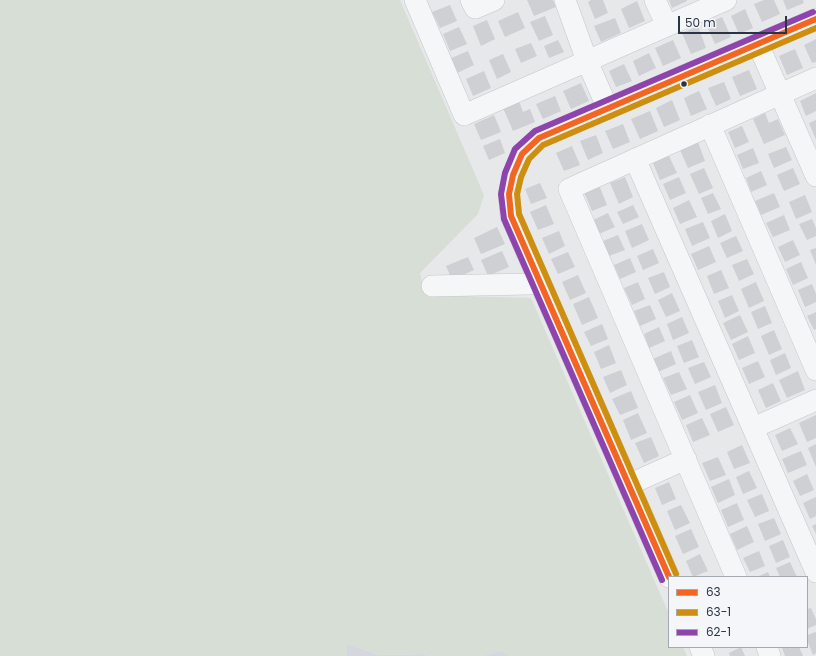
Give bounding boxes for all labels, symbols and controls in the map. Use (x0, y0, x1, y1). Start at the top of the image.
scale bar (680, 8, 789, 34)
text: 50 m (685, 14, 716, 31)
unlabelled marker (679, 79, 689, 89)
legend (668, 576, 808, 648)
text: 63 (706, 583, 721, 600)
text: 63-1 (706, 603, 731, 620)
text: 62-1 (706, 623, 731, 640)

